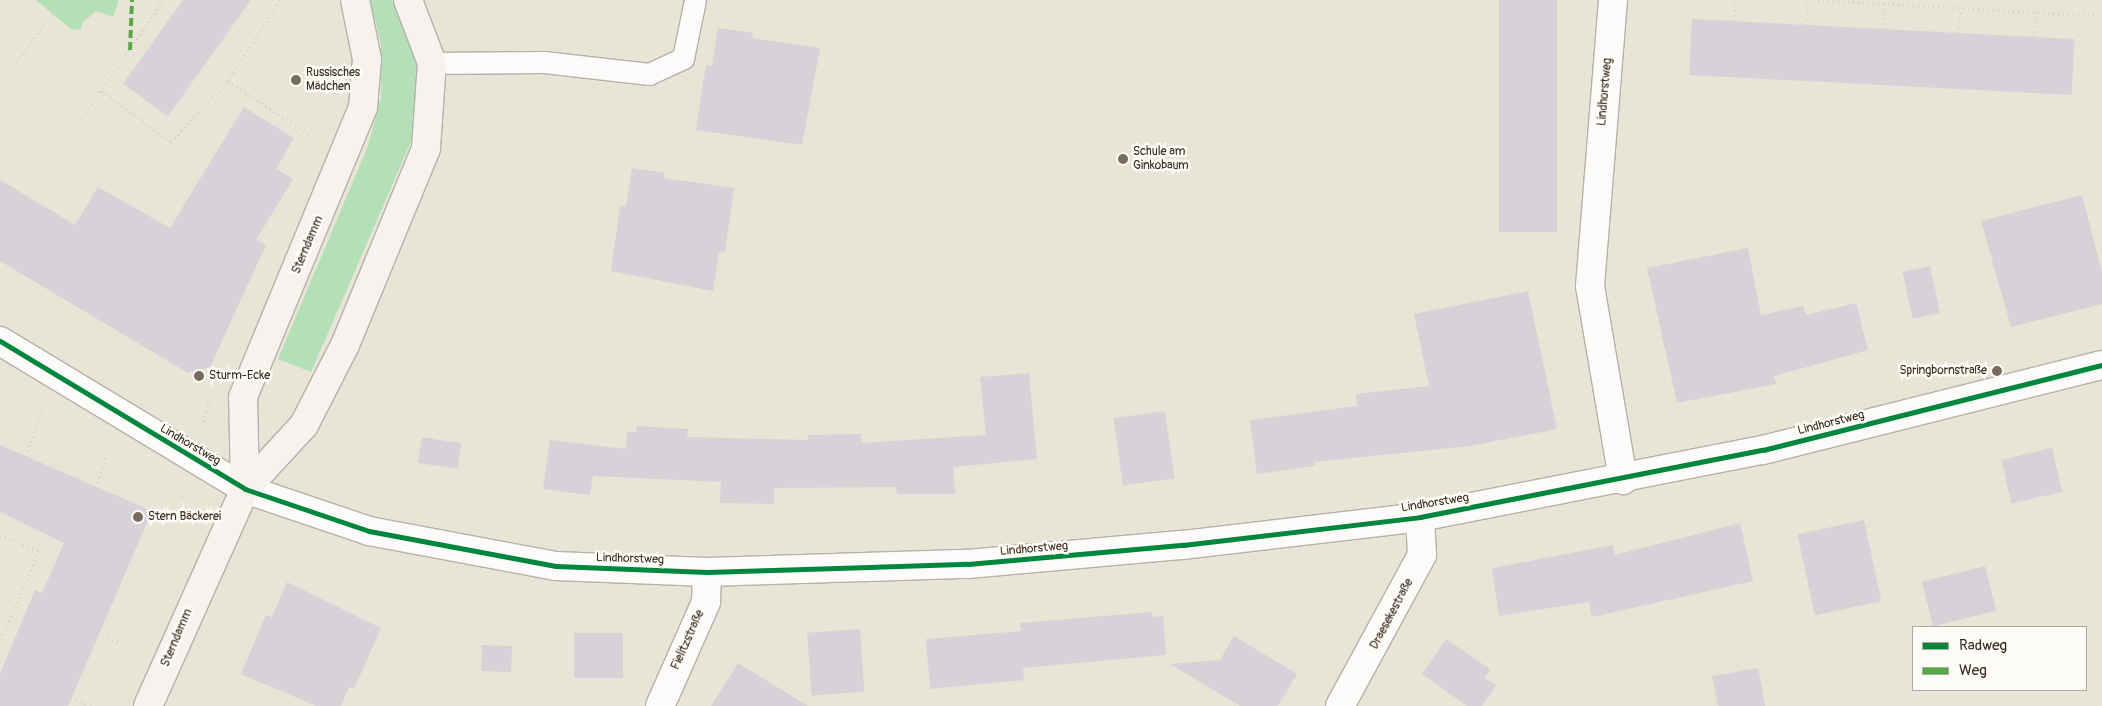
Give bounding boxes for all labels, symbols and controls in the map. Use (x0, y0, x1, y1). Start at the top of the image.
street label: Lindhorstweg (1595, 57, 1615, 127)
place label: Russisches Mädchen (306, 66, 360, 94)
marker: Russisches Mädchen (290, 74, 302, 86)
place label: Schule am Ginkobaum (1133, 145, 1189, 173)
marker: Schule am Ginkobaum (1117, 153, 1129, 165)
street label: Sterndamm (289, 214, 327, 276)
place label: Springbornstraße (1900, 364, 1987, 378)
marker: Springbornstraße (1991, 365, 2003, 377)
place label: Sturm-Ecke (209, 369, 270, 383)
marker: Sturm-Ecke (193, 370, 205, 382)
street label: Lindhorstweg (1796, 408, 1866, 438)
street label: Lindhorstweg (157, 421, 223, 469)
street label: Lindhorstweg (1400, 491, 1470, 515)
place label: Stern Bäckerei (148, 510, 221, 524)
marker: Stern Bäckerei (132, 511, 144, 523)
street label: Lindhorstweg (999, 539, 1069, 559)
street label: Lindhorstweg (596, 551, 664, 567)
street label: Draesekestraße (1367, 576, 1417, 652)
street label: Sterndamm (158, 607, 196, 669)
street label: Fielitzstraße (668, 608, 708, 672)
legend (1912, 626, 2087, 691)
text: Radweg (1959, 636, 2007, 655)
text: Weg (1959, 661, 1987, 680)

